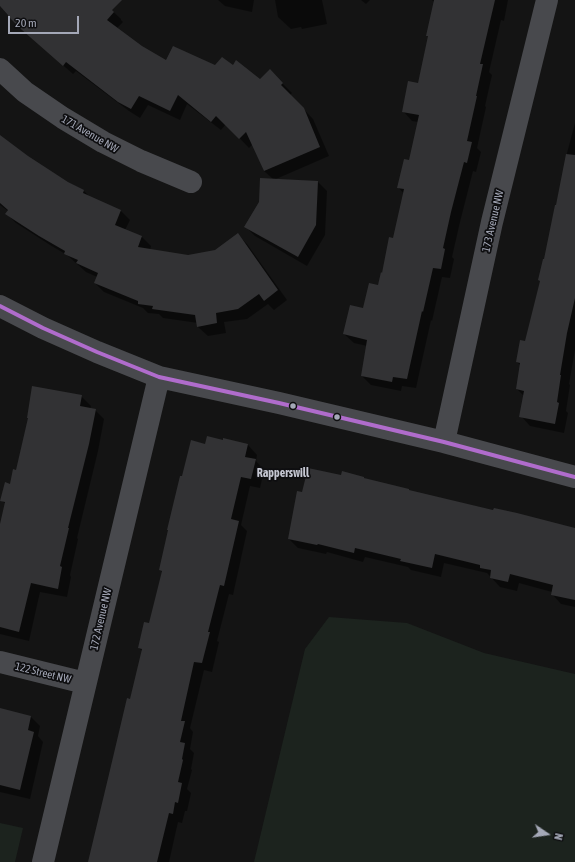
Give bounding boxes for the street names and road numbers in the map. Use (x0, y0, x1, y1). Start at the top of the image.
street label: 171 Avenue NW (59, 112, 121, 156)
street label: 173 Avenue NW (479, 189, 507, 253)
street label: 172 Avenue NW (87, 587, 115, 651)
street label: 122 Street NW (14, 660, 72, 686)

